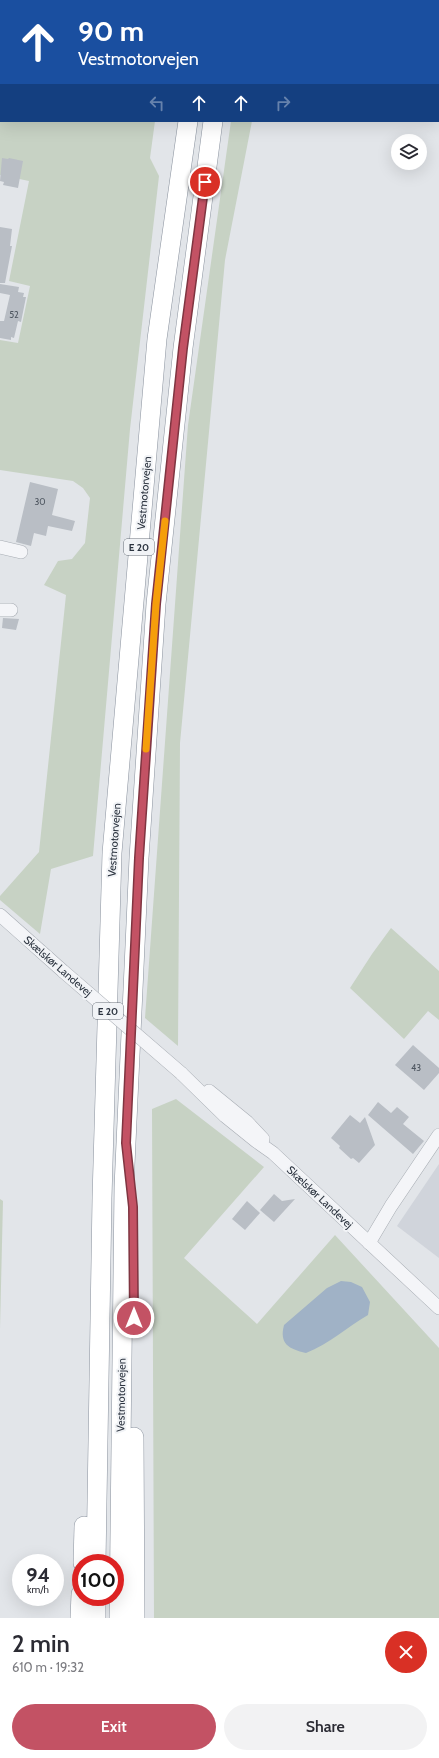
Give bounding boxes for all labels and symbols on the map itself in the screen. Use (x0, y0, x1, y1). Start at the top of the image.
pin (188, 165, 222, 199)
house number: 52 (9, 309, 19, 320)
street label: Vestmotorvejen (134, 456, 154, 530)
house number: 30 (34, 496, 46, 507)
road number: E 20 (124, 539, 154, 555)
street label: Vestmotorvejen (104, 803, 124, 877)
street label: Skælskør Landevej (21, 933, 95, 999)
road number: E 20 (93, 1003, 123, 1019)
house number: 43 (411, 1062, 421, 1073)
street label: Skælskør Landevej (284, 1163, 356, 1231)
position arrow (113, 1297, 155, 1339)
street label: Vestmotorvejen (113, 1358, 129, 1432)
speed limit sign: 100 (72, 1554, 124, 1606)

